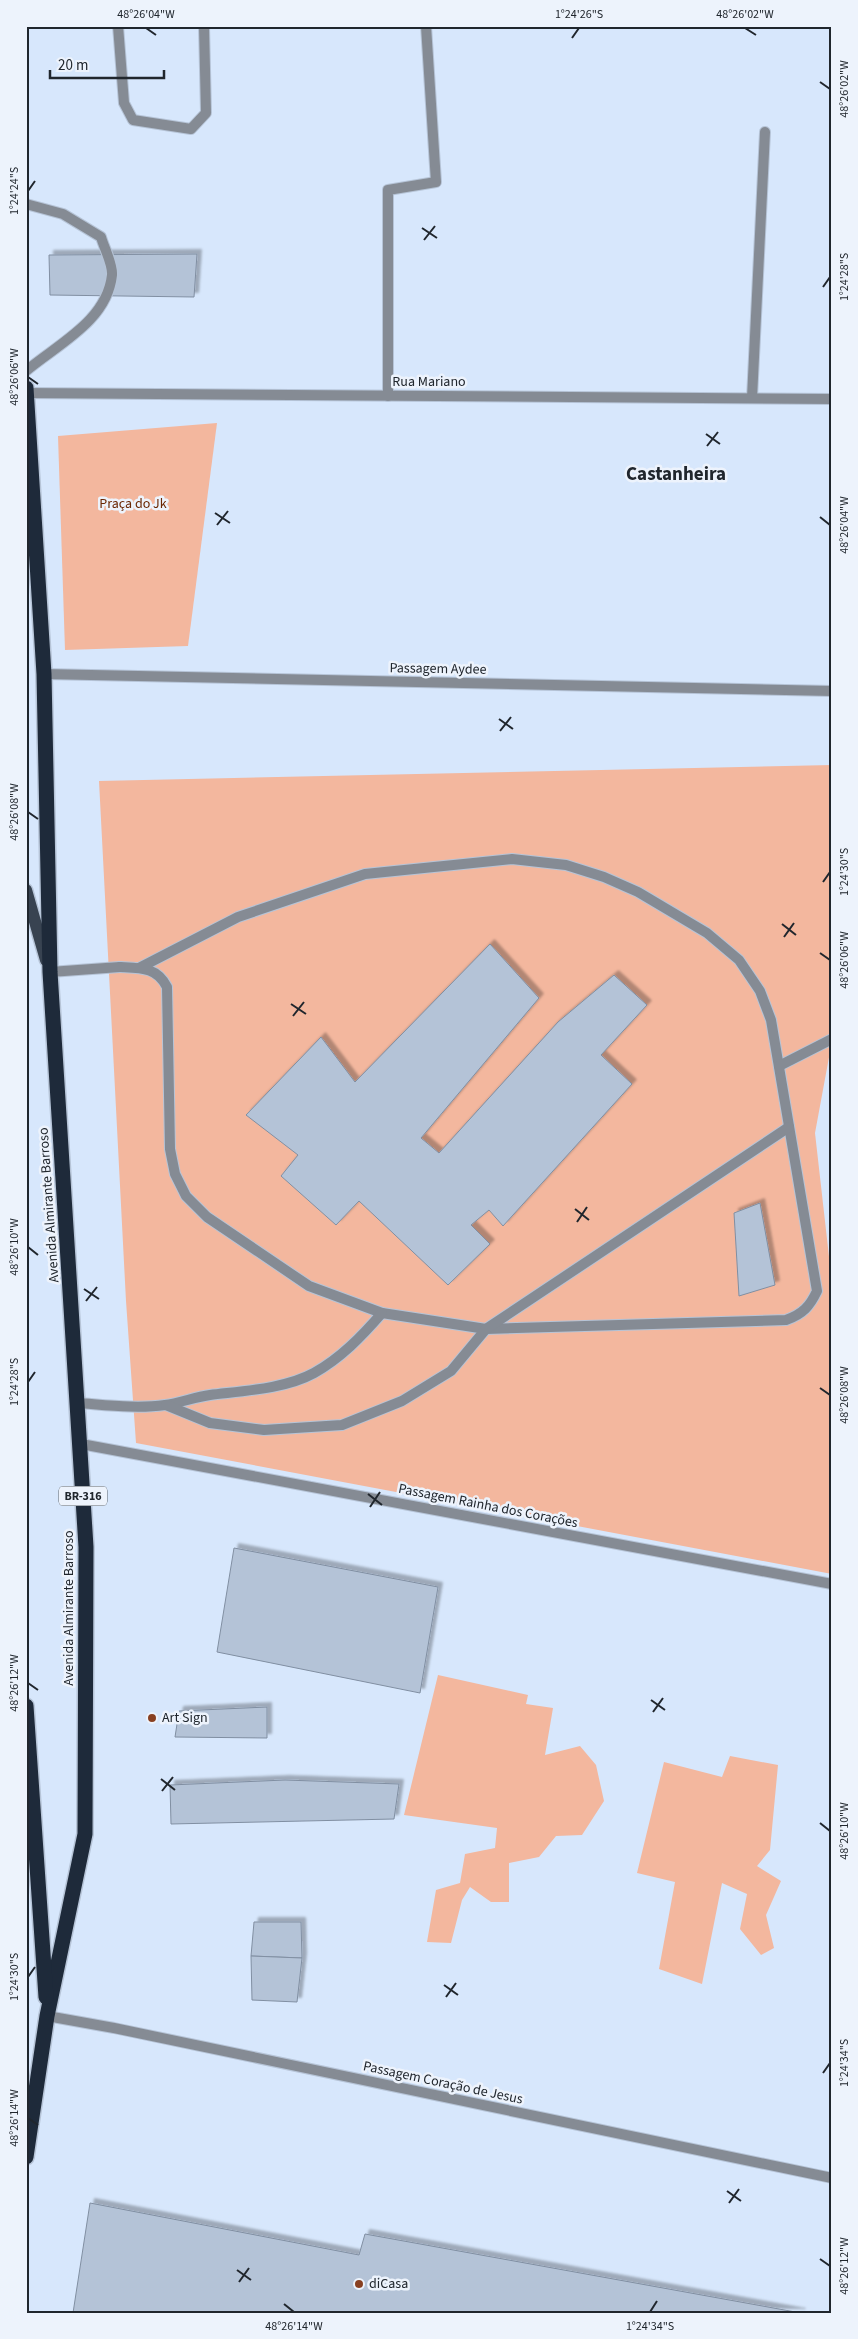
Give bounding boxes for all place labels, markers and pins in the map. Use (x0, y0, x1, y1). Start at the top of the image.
place label: Art Sign (162, 1708, 208, 1728)
marker: Art Sign (146, 1712, 158, 1724)
place label: diCasa (369, 2274, 408, 2294)
marker: diCasa (353, 2278, 365, 2290)

